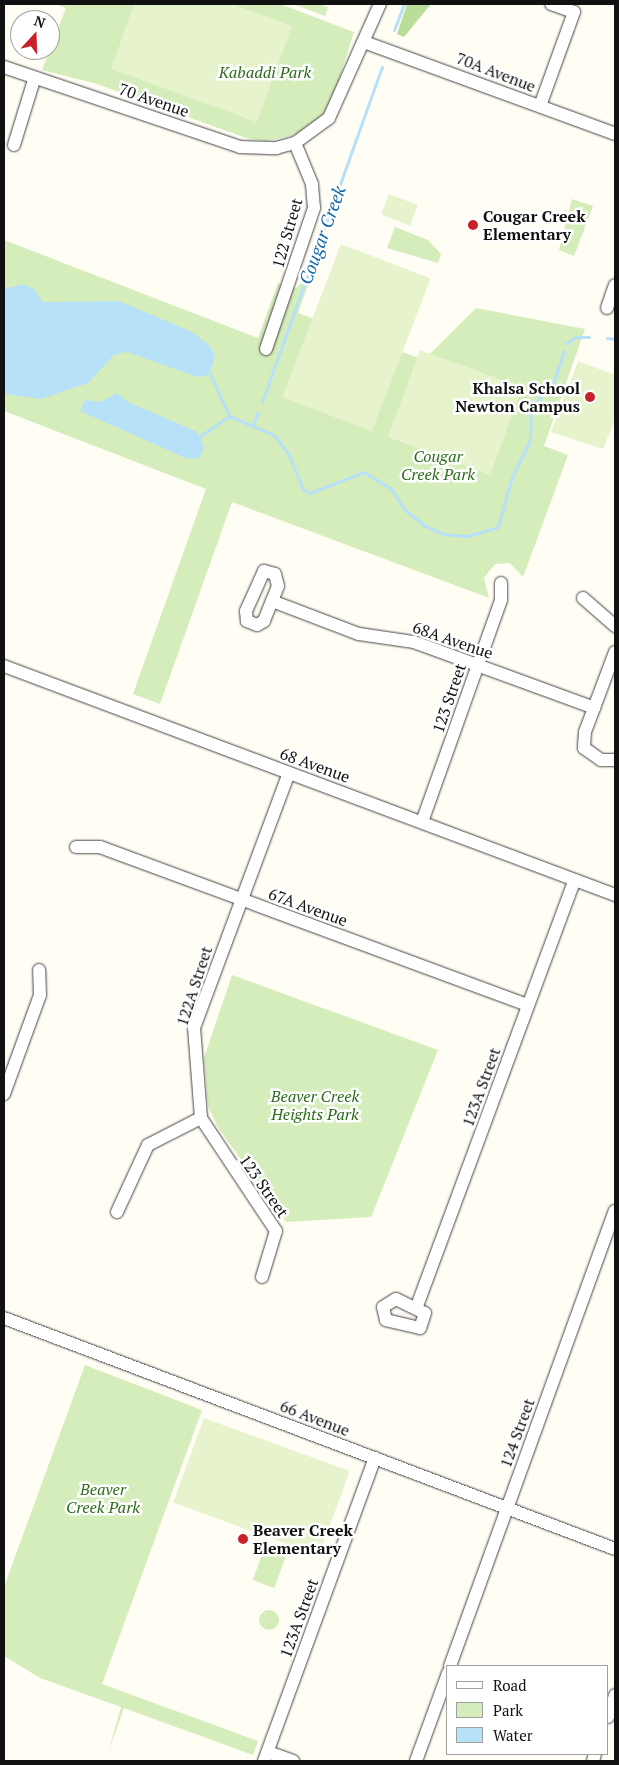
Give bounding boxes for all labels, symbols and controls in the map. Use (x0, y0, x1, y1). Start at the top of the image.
north arrow (10, 10, 60, 60)
text: N (32, 11, 48, 32)
street label: 70A Avenue (453, 48, 539, 96)
park label: Kabaddi Park (219, 62, 311, 82)
street label: 70 Avenue (116, 79, 192, 121)
water label: Cougar Creek (294, 183, 350, 287)
street label: 122 Street (268, 196, 306, 270)
place label: Cougar Creek Elementary (483, 206, 586, 244)
marker: Cougar Creek Elementary (467, 219, 479, 231)
place label: Khalsa School Newton Campus (455, 378, 580, 416)
marker: Khalsa School Newton Campus (584, 391, 596, 403)
park label: Cougar Creek Park (401, 446, 475, 484)
street label: 68A Avenue (410, 617, 496, 663)
street label: 123 Street (428, 661, 470, 735)
street label: 68 Avenue (277, 743, 353, 787)
street label: 67A Avenue (266, 884, 350, 930)
street label: 122A Street (172, 944, 216, 1028)
street label: 123A Street (458, 1045, 504, 1129)
park label: Beaver Creek Heights Park (271, 1086, 359, 1124)
street label: 123 Street (235, 1151, 293, 1221)
street label: 66 Avenue (277, 1396, 353, 1440)
street label: 124 Street (496, 1396, 538, 1470)
park label: Beaver Creek Park (66, 1479, 140, 1517)
place label: Beaver Creek Elementary (253, 1520, 353, 1558)
marker: Beaver Creek Elementary (237, 1533, 249, 1545)
street label: 123A Street (276, 1576, 322, 1660)
legend (446, 1665, 609, 1755)
text: Road (493, 1675, 526, 1695)
text: Park (493, 1700, 523, 1720)
text: Water (493, 1725, 532, 1745)

